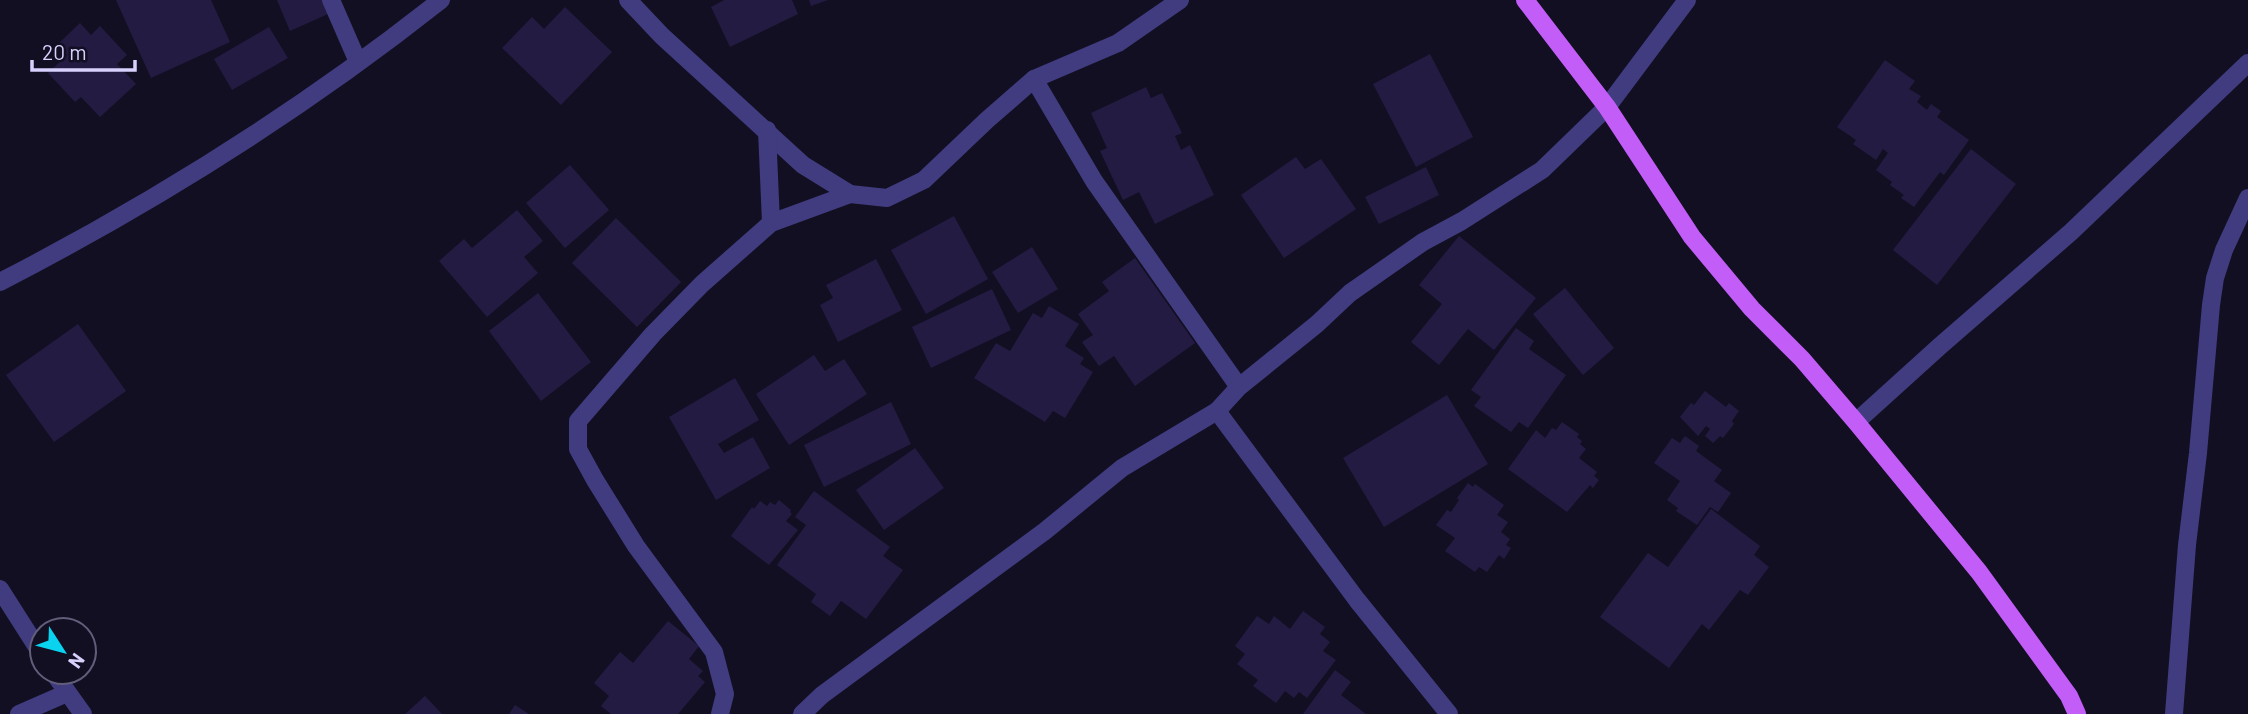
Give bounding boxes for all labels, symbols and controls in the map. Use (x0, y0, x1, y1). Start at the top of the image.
scale bar (32, 28, 135, 72)
text: 20 m (42, 39, 87, 64)
north arrow (28, 616, 98, 686)
text: N (64, 649, 90, 673)

